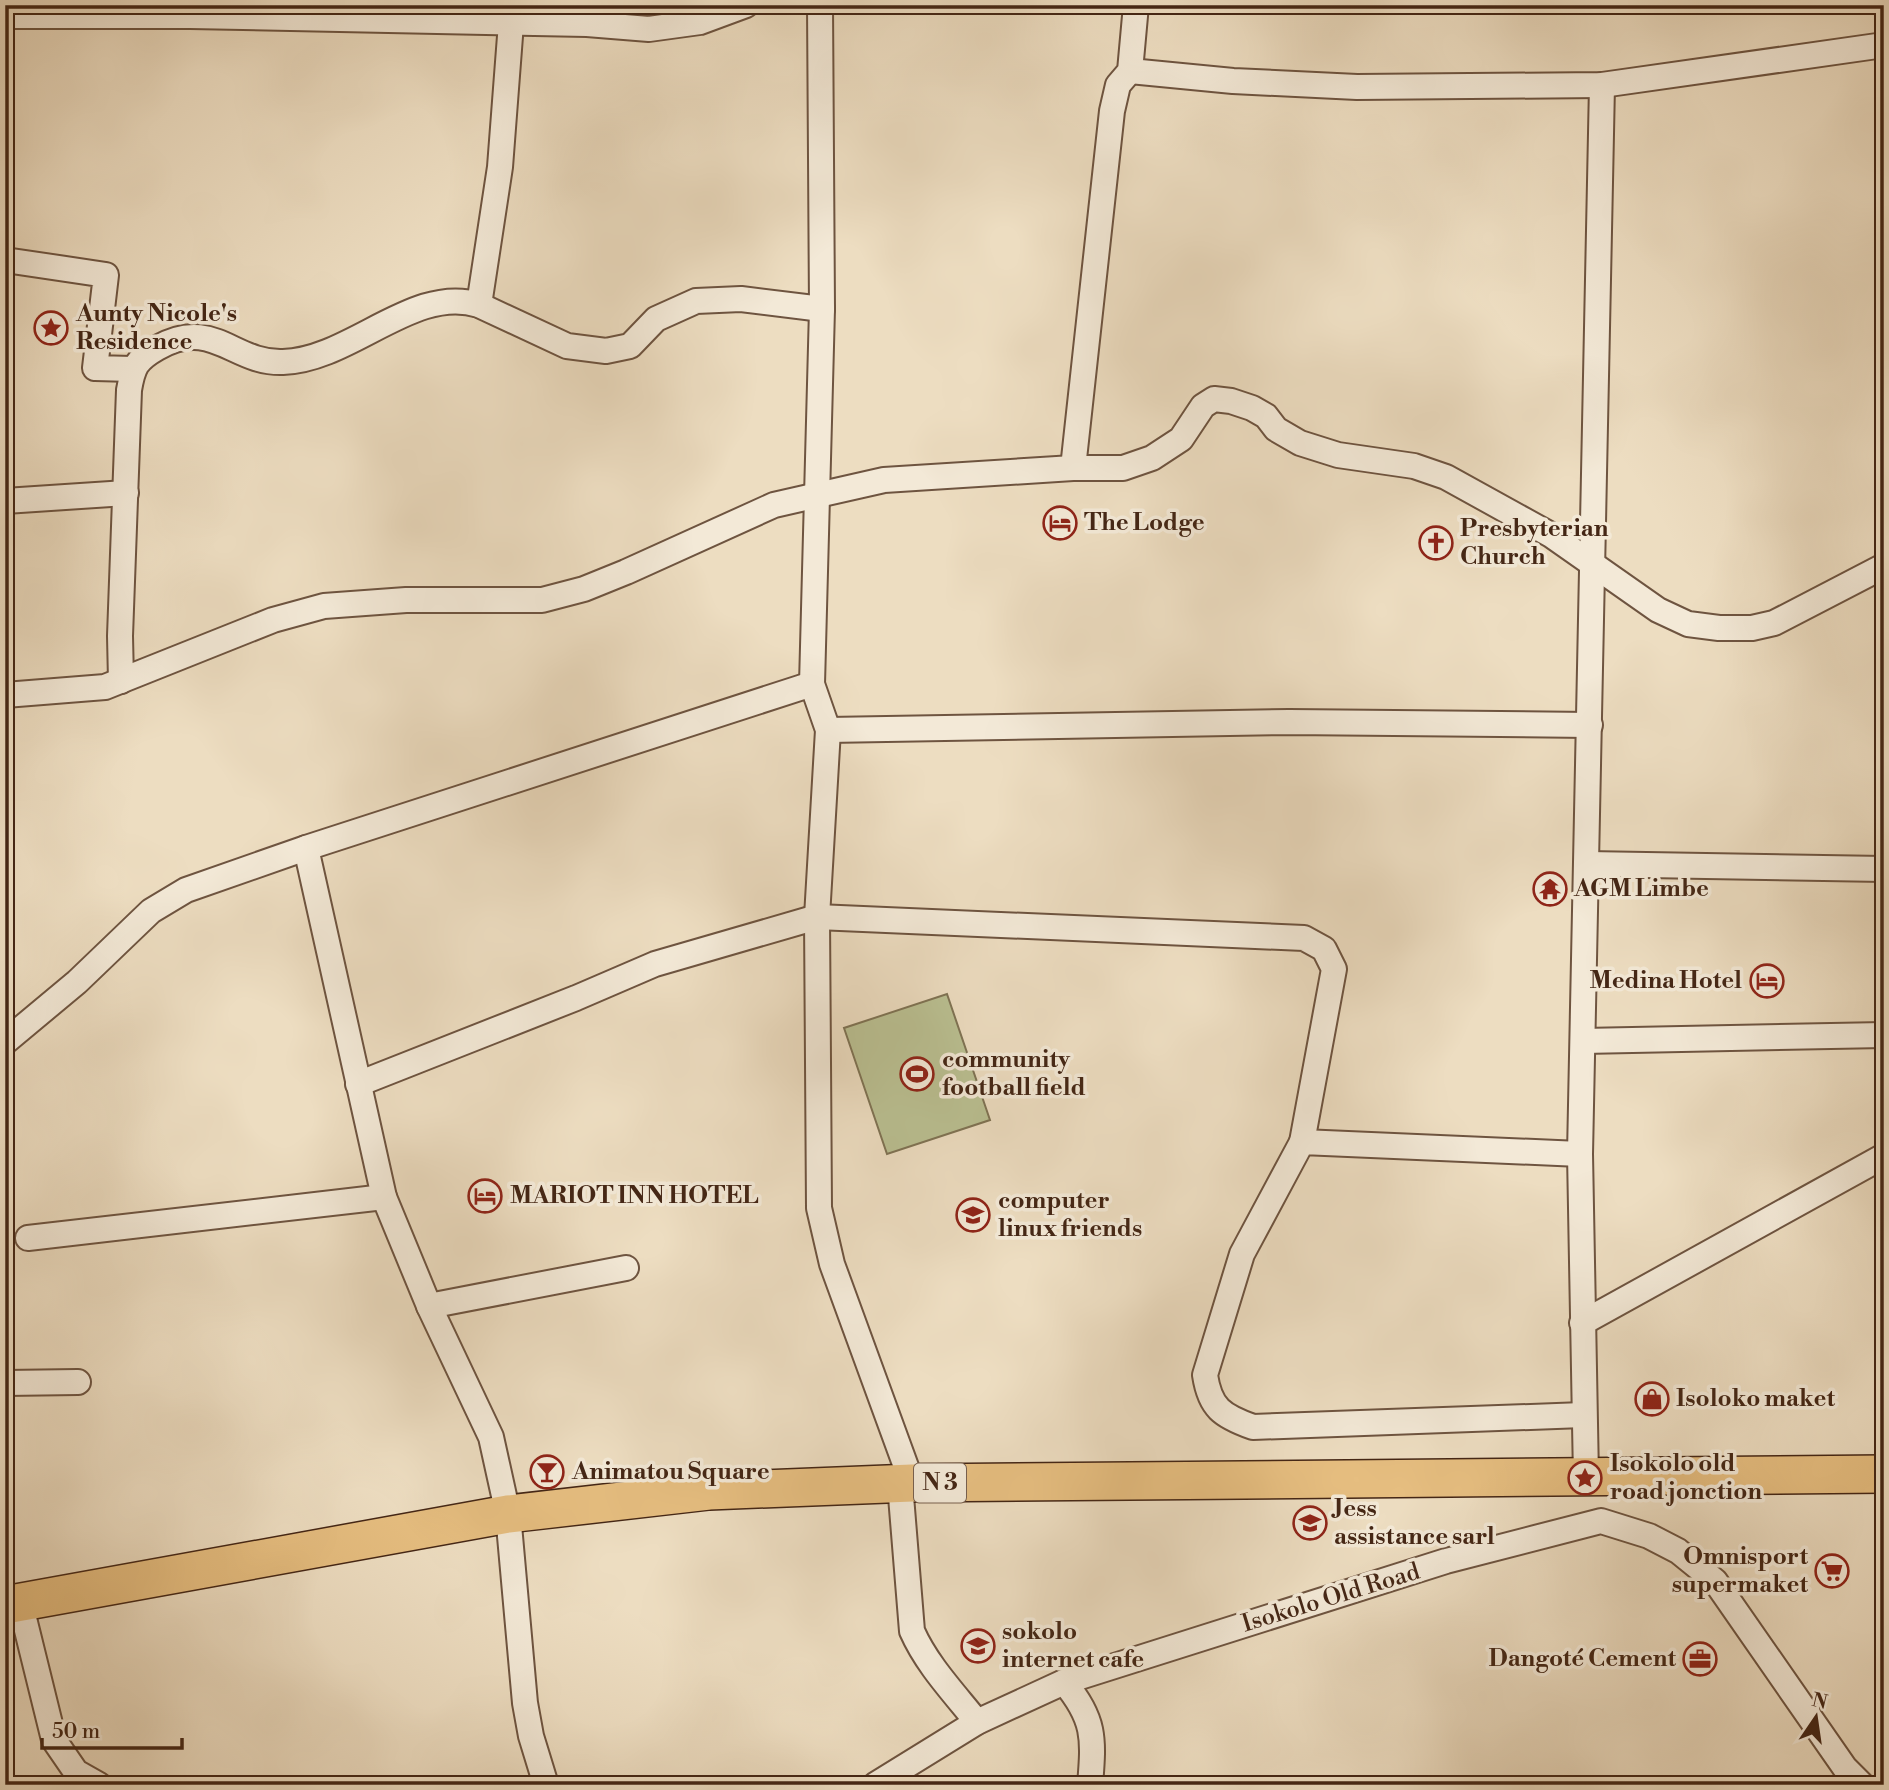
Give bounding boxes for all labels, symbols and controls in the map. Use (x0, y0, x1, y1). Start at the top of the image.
place label: Aunty Nicole's Residence (75, 299, 237, 357)
place icon: Aunty Nicole's Residence (32, 309, 70, 347)
hotel icon: The Lodge (1041, 504, 1079, 542)
place label: The Lodge (1084, 508, 1205, 538)
place label: Presbyterian Church (1460, 514, 1609, 572)
church icon: Presbyterian Church (1417, 524, 1455, 562)
temple icon: AGM Limbe (1531, 870, 1569, 908)
place label: AGM Limbe (1573, 874, 1709, 904)
hotel icon: Medina Hotel (1748, 962, 1786, 1000)
place label: Medina Hotel (1589, 966, 1742, 996)
place label: community football field (942, 1045, 1086, 1103)
sports icon: community football field (898, 1055, 936, 1093)
hotel icon: MARIOT INN HOTEL (466, 1177, 504, 1215)
place label: MARIOT INN HOTEL (510, 1181, 758, 1211)
place label: computer linux friends (998, 1186, 1142, 1244)
school or university icon: computer linux friends (954, 1196, 992, 1234)
shop icon: Isoloko maket (1633, 1380, 1671, 1418)
place label: Isoloko maket (1676, 1384, 1835, 1414)
place label: Isokolo old road jonction (1610, 1449, 1762, 1507)
bar icon: Animatou Square (528, 1453, 566, 1491)
place label: Animatou Square (571, 1457, 770, 1487)
place icon: Isokolo old road jonction (1566, 1459, 1604, 1497)
road number: N 3 (914, 1464, 966, 1502)
place label: Jess assistance sarl (1331, 1494, 1495, 1552)
school or university icon: Jess assistance sarl (1291, 1504, 1329, 1542)
place label: Omnisport supermaket (1672, 1542, 1809, 1600)
supermarket icon: Omnisport supermaket (1813, 1552, 1851, 1590)
street label: Isokolo Old Road (1238, 1557, 1424, 1639)
place label: sokolo internet cafe (1002, 1617, 1144, 1675)
school or university icon: sokolo internet cafe (959, 1627, 997, 1665)
office icon: Dangoté Cement (1681, 1640, 1719, 1678)
place label: Dangoté Cement (1488, 1644, 1676, 1674)
north arrow (1780, 1682, 1850, 1752)
text: N (1810, 1688, 1830, 1715)
scale bar (42, 1706, 182, 1750)
text: 50 m (52, 1719, 100, 1745)

